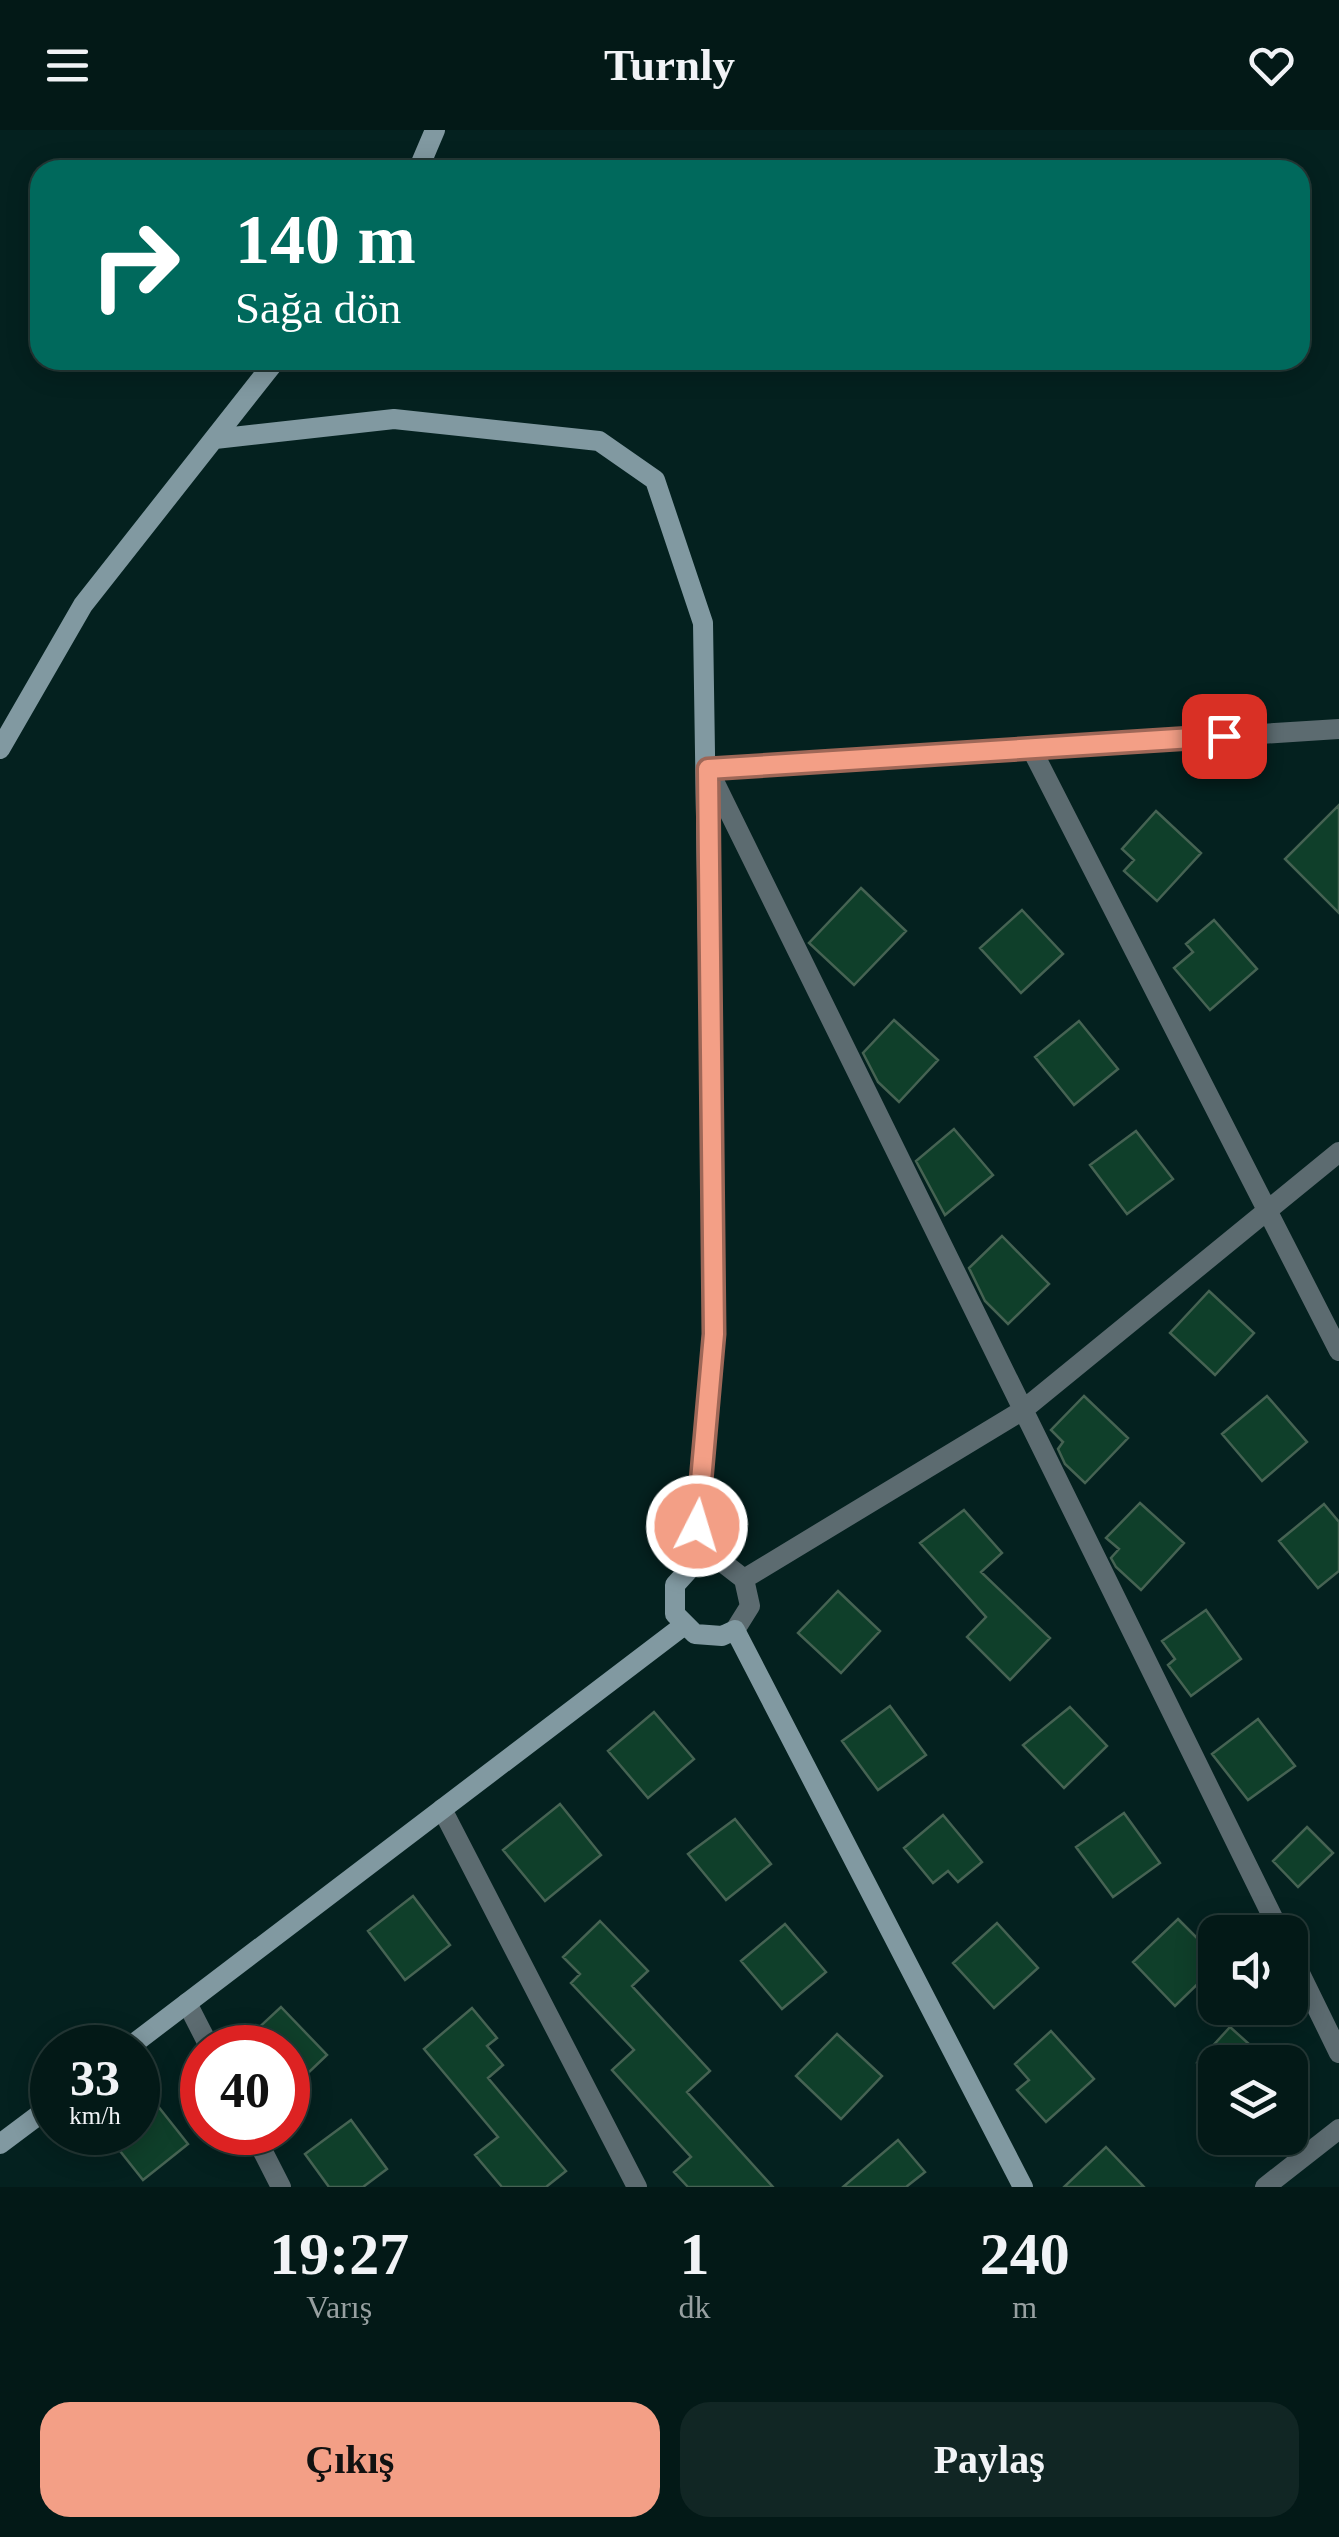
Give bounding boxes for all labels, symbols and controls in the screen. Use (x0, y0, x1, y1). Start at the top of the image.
icon: menu (40, 38, 95, 93)
icon: heart (1244, 38, 1299, 93)
text: Turnly (604, 40, 735, 90)
icon: right (70, 200, 200, 330)
text: 140 m (235, 201, 416, 278)
text: Sağa dön (235, 283, 401, 333)
pin (1182, 694, 1267, 779)
icon: arrive (1197, 709, 1252, 764)
position arrow (645, 1474, 749, 1578)
map controls (1198, 1915, 1308, 2155)
button: sound (1198, 1915, 1308, 2025)
speed limit sign: 40 (180, 2025, 310, 2155)
button: layers (1198, 2045, 1308, 2155)
text: 33 (70, 2050, 120, 2106)
text: km/h (69, 2102, 121, 2129)
text: 19:27 (269, 2221, 409, 2287)
text: 1 (679, 2221, 709, 2287)
text: 240 (980, 2221, 1070, 2287)
text: Varış (306, 2289, 372, 2325)
text: dk (678, 2289, 710, 2325)
text: m (1012, 2289, 1037, 2325)
button: Çıkış (40, 2402, 660, 2517)
button: Paylaş (680, 2402, 1299, 2517)

